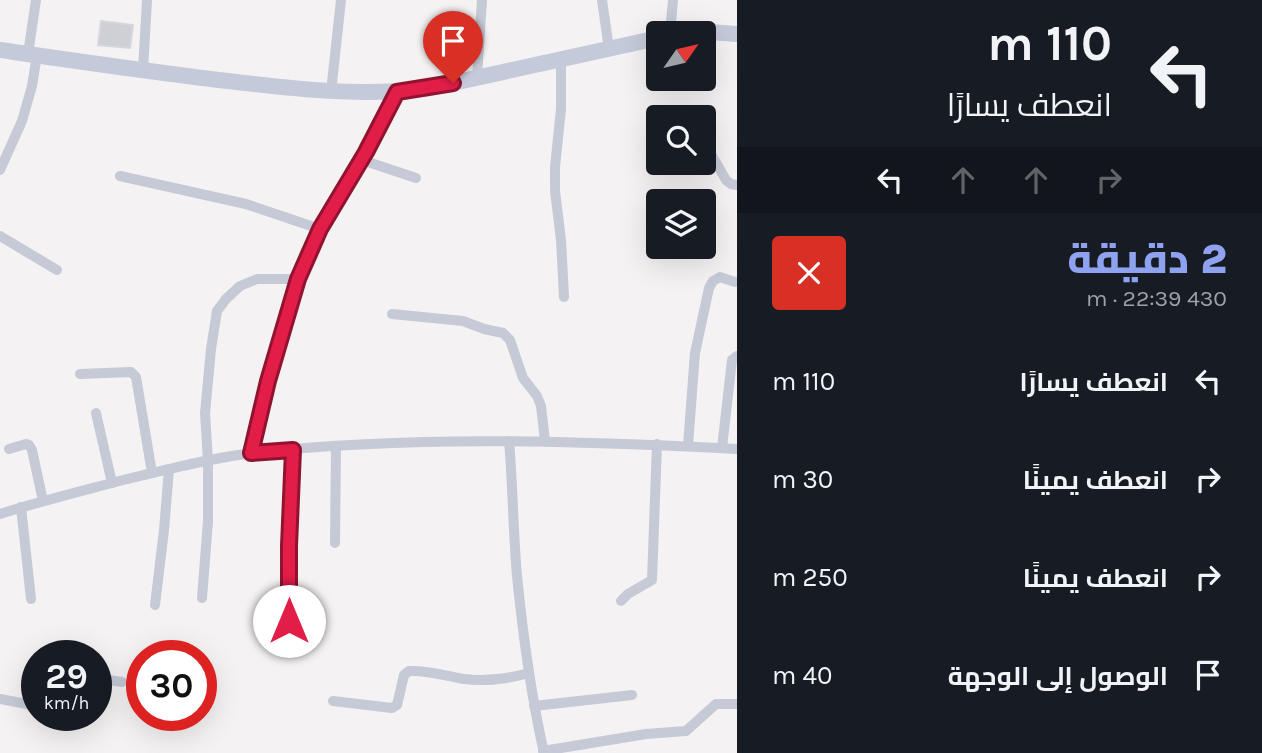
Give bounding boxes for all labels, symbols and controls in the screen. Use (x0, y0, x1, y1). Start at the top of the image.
pin (423, 11, 483, 83)
text: 110 m (987, 15, 1112, 72)
north arrow (646, 21, 716, 91)
map controls (646, 21, 716, 259)
icon: arrive (434, 22, 472, 60)
icon: left (1136, 28, 1227, 119)
text: انعطف يسارًا (947, 87, 1112, 124)
button: search (646, 105, 716, 175)
icon: left (871, 161, 909, 199)
icon: ahead (944, 161, 982, 199)
icon: ahead (1017, 161, 1055, 199)
icon: right (1090, 161, 1128, 199)
button: layers (646, 189, 716, 259)
text: 2 دقيقة (1067, 234, 1227, 284)
button: close (772, 236, 846, 310)
text: 430 m · 22:39 (1086, 285, 1227, 312)
icon: left (1189, 362, 1227, 400)
text: 110 m (772, 366, 835, 397)
text: انعطف يسارًا (1020, 367, 1168, 398)
icon: right (1189, 460, 1227, 498)
text: 30 m (772, 464, 833, 495)
text: انعطف يمينًا (1023, 465, 1168, 496)
icon: right (1189, 558, 1227, 596)
text: 250 m (772, 562, 848, 593)
text: انعطف يمينًا (1023, 563, 1168, 594)
position arrow (252, 584, 326, 658)
speed limit sign: 30 (126, 640, 217, 731)
text: 29 (45, 656, 88, 697)
icon: arrive (1189, 656, 1227, 694)
text: 40 m (772, 660, 832, 691)
text: الوصول إلى الوجهة (948, 661, 1168, 692)
text: km/h (44, 692, 89, 714)

